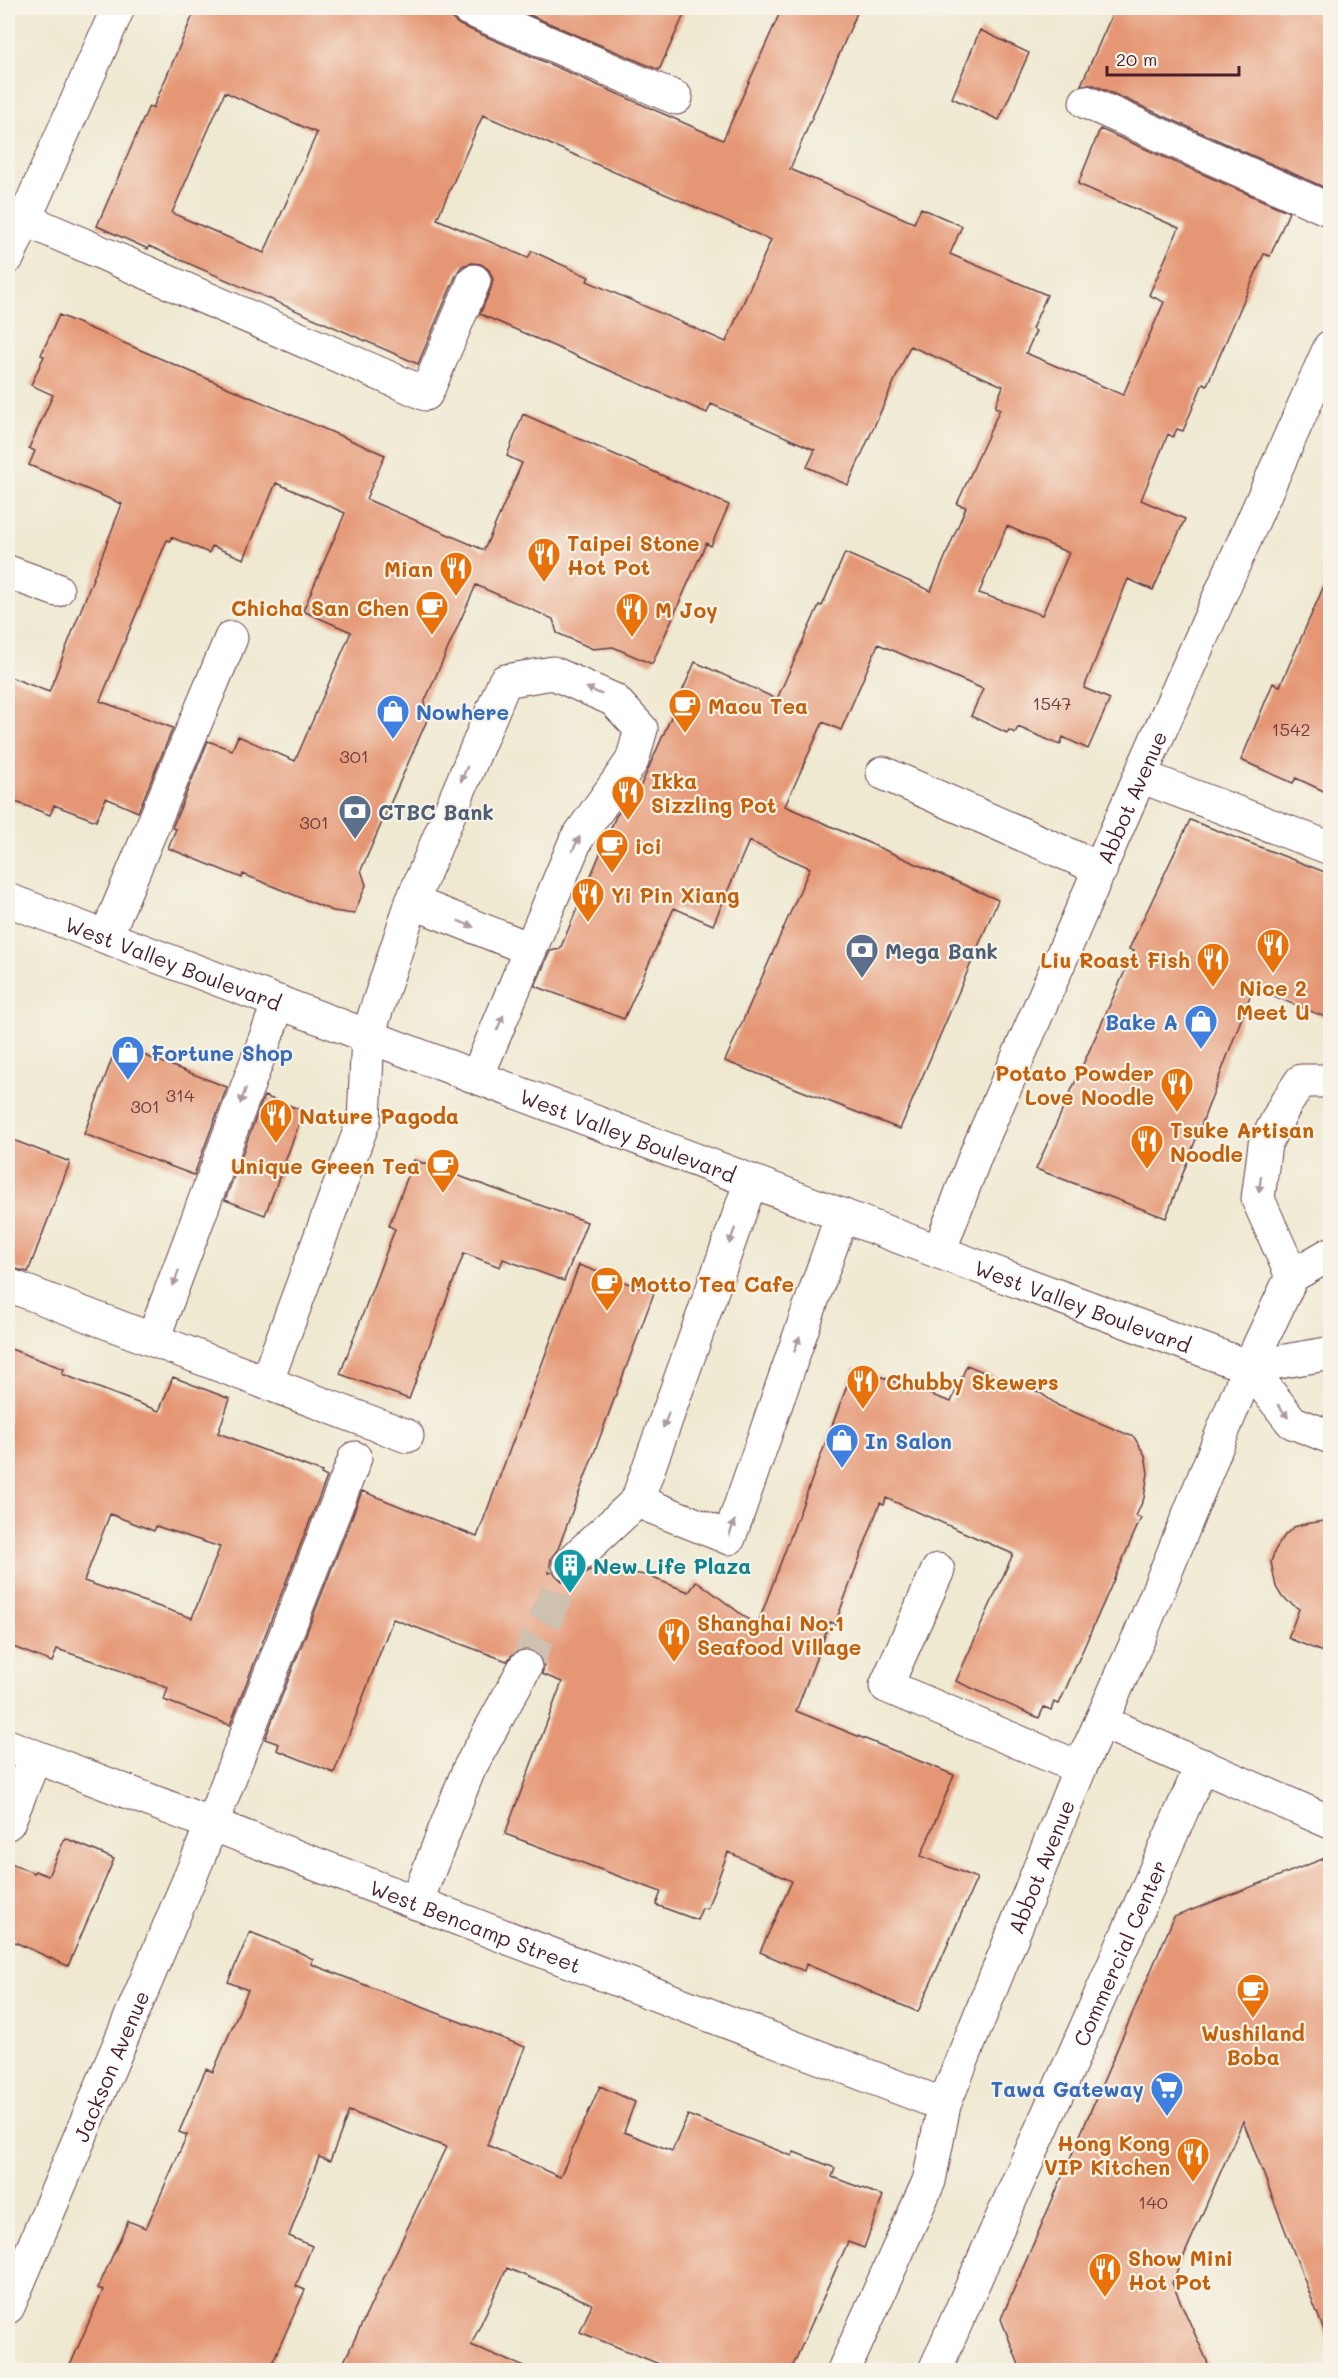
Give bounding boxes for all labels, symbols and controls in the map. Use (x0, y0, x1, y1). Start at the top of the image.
scale bar (1107, 39, 1239, 77)
text: 20 m (1116, 47, 1157, 71)
place label: Taipei Stone Hot Pot (567, 529, 700, 580)
restaurant icon: Taipei Stone Hot Pot (526, 536, 562, 583)
restaurant icon: Mian (438, 550, 474, 597)
place label: Mian (384, 555, 433, 582)
cafe icon: Chicha San Chen (414, 589, 450, 636)
restaurant icon: M Joy (614, 591, 650, 638)
place label: Chicha San Chen (231, 594, 409, 621)
place label: M Joy (655, 596, 718, 624)
one-way arrow (585, 686, 603, 696)
cafe icon: Macu Tea (667, 687, 703, 734)
house number: 1547 (1032, 691, 1072, 715)
place label: Macu Tea (708, 692, 808, 719)
shop icon: Nowhere (375, 693, 411, 740)
place label: Nowhere (416, 698, 509, 725)
house number: 1542 (1271, 717, 1311, 741)
street label: Abbot Avenue (1090, 726, 1172, 868)
house number: 301 (339, 744, 369, 768)
one-way arrow (460, 765, 469, 782)
place label: Ikka Sizzling Pot (651, 767, 776, 818)
restaurant icon: Ikka Sizzling Pot (610, 774, 646, 821)
bank icon: CTBC Bank (337, 793, 373, 840)
place label: CTBC Bank (378, 798, 494, 825)
house number: 301 (299, 810, 329, 834)
cafe icon: ici (594, 827, 630, 874)
place label: ici (635, 832, 662, 859)
one-way arrow (571, 835, 580, 852)
restaurant icon: Yi Pin Xiang (570, 876, 606, 923)
place label: Yi Pin Xiang (611, 881, 739, 908)
street label: West Valley Boulevard (62, 909, 285, 1016)
one-way arrow (457, 920, 475, 929)
restaurant icon: Nice 2 Meet U (1255, 927, 1291, 974)
bank icon: Mega Bank (844, 932, 880, 979)
place label: Mega Bank (885, 937, 998, 964)
restaurant icon: Liu Roast Fish (1195, 941, 1231, 988)
place label: Liu Roast Fish (1040, 946, 1190, 973)
place label: Nice 2 Meet U (1236, 974, 1310, 1025)
shop icon: Bake A (1183, 1003, 1219, 1050)
place label: Bake A (1105, 1008, 1178, 1035)
one-way arrow (495, 1014, 505, 1032)
shop icon: Fortune Shop (110, 1034, 146, 1081)
place label: Fortune Shop (151, 1039, 293, 1066)
place label: Potato Powder Love Noodle (995, 1059, 1154, 1110)
restaurant icon: Potato Powder Love Noodle (1159, 1066, 1195, 1113)
street label: West Valley Boulevard (516, 1081, 740, 1188)
house number: 314 (165, 1083, 195, 1107)
one-way arrow (238, 1087, 248, 1105)
house number: 301 (130, 1094, 160, 1118)
restaurant icon: Nature Pagoda (258, 1097, 294, 1144)
place label: Nature Pagoda (299, 1102, 459, 1129)
place label: Tsuke Artisan Noodle (1170, 1116, 1314, 1167)
restaurant icon: Tsuke Artisan Noodle (1129, 1123, 1165, 1170)
cafe icon: Unique Green Tea (425, 1147, 461, 1194)
place label: Unique Green Tea (231, 1152, 420, 1179)
one-way arrow (1255, 1175, 1265, 1194)
one-way arrow (726, 1227, 736, 1245)
street label: West Valley Boulevard (971, 1253, 1195, 1358)
cafe icon: Motto Tea Cafe (589, 1265, 625, 1312)
one-way arrow (170, 1270, 180, 1288)
place label: Motto Tea Cafe (630, 1270, 794, 1297)
one-way arrow (792, 1335, 802, 1353)
restaurant icon: Chubby Skewers (845, 1363, 881, 1410)
place label: Chubby Skewers (886, 1368, 1059, 1396)
one-way arrow (1277, 1403, 1289, 1419)
one-way arrow (661, 1411, 671, 1429)
shop icon: In Salon (824, 1422, 860, 1469)
place label: In Salon (865, 1427, 952, 1454)
one-way arrow (728, 1518, 738, 1536)
building icon: New Life Plaza (552, 1547, 588, 1594)
place label: New Life Plaza (593, 1552, 751, 1579)
place label: Shanghai No.1 Seafood Village (697, 1609, 861, 1660)
restaurant icon: Shanghai No.1 Seafood Village (656, 1616, 692, 1663)
street label: Abbot Avenue (1001, 1795, 1079, 1938)
street label: Commercial Center (1066, 1855, 1172, 2050)
street label: West Bencamp Street (366, 1873, 585, 1978)
cafe icon: Wushiland Boba (1235, 1972, 1271, 2019)
street label: Jackson Avenue (66, 1986, 154, 2146)
place label: Wushiland Boba (1201, 2019, 1305, 2070)
supermarket icon: Tawa Gateway (1149, 2070, 1185, 2117)
place label: Tawa Gateway (991, 2075, 1144, 2103)
place label: Hong Kong VIP Kitchen (1044, 2129, 1170, 2180)
restaurant icon: Hong Kong VIP Kitchen (1175, 2136, 1211, 2183)
house number: 140 (1138, 2190, 1168, 2214)
place label: Show Mini Hot Pot (1128, 2244, 1233, 2295)
restaurant icon: Show Mini Hot Pot (1087, 2251, 1123, 2298)

